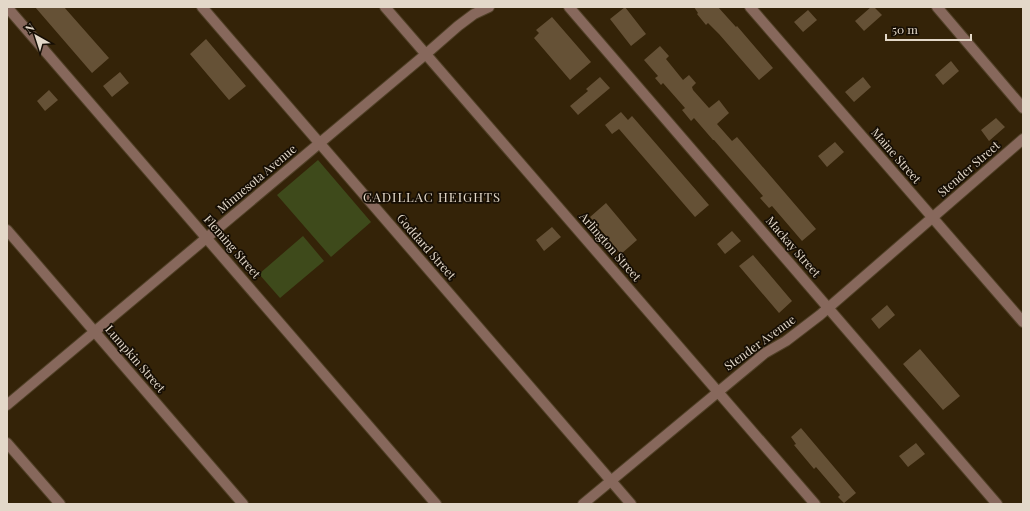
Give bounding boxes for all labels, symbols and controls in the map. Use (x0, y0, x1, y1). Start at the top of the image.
north arrow (16, 16, 56, 56)
scale bar (886, 16, 971, 42)
text: N (22, 19, 37, 36)
text: 50 m (892, 21, 918, 37)
street label: Maine Street (868, 124, 926, 187)
street label: Stender Street (934, 136, 1003, 200)
street label: Minnesota Avenue (213, 140, 299, 216)
district label: CADILLAC HEIGHTS (363, 188, 501, 205)
street label: Arlington Street (576, 208, 646, 285)
street label: Goddard Street (394, 210, 460, 283)
street label: Fleming Street (201, 211, 265, 282)
street label: Mackay Street (763, 213, 825, 281)
street label: Stender Avenue (721, 311, 798, 373)
street label: Lumpkin Street (102, 321, 170, 396)

